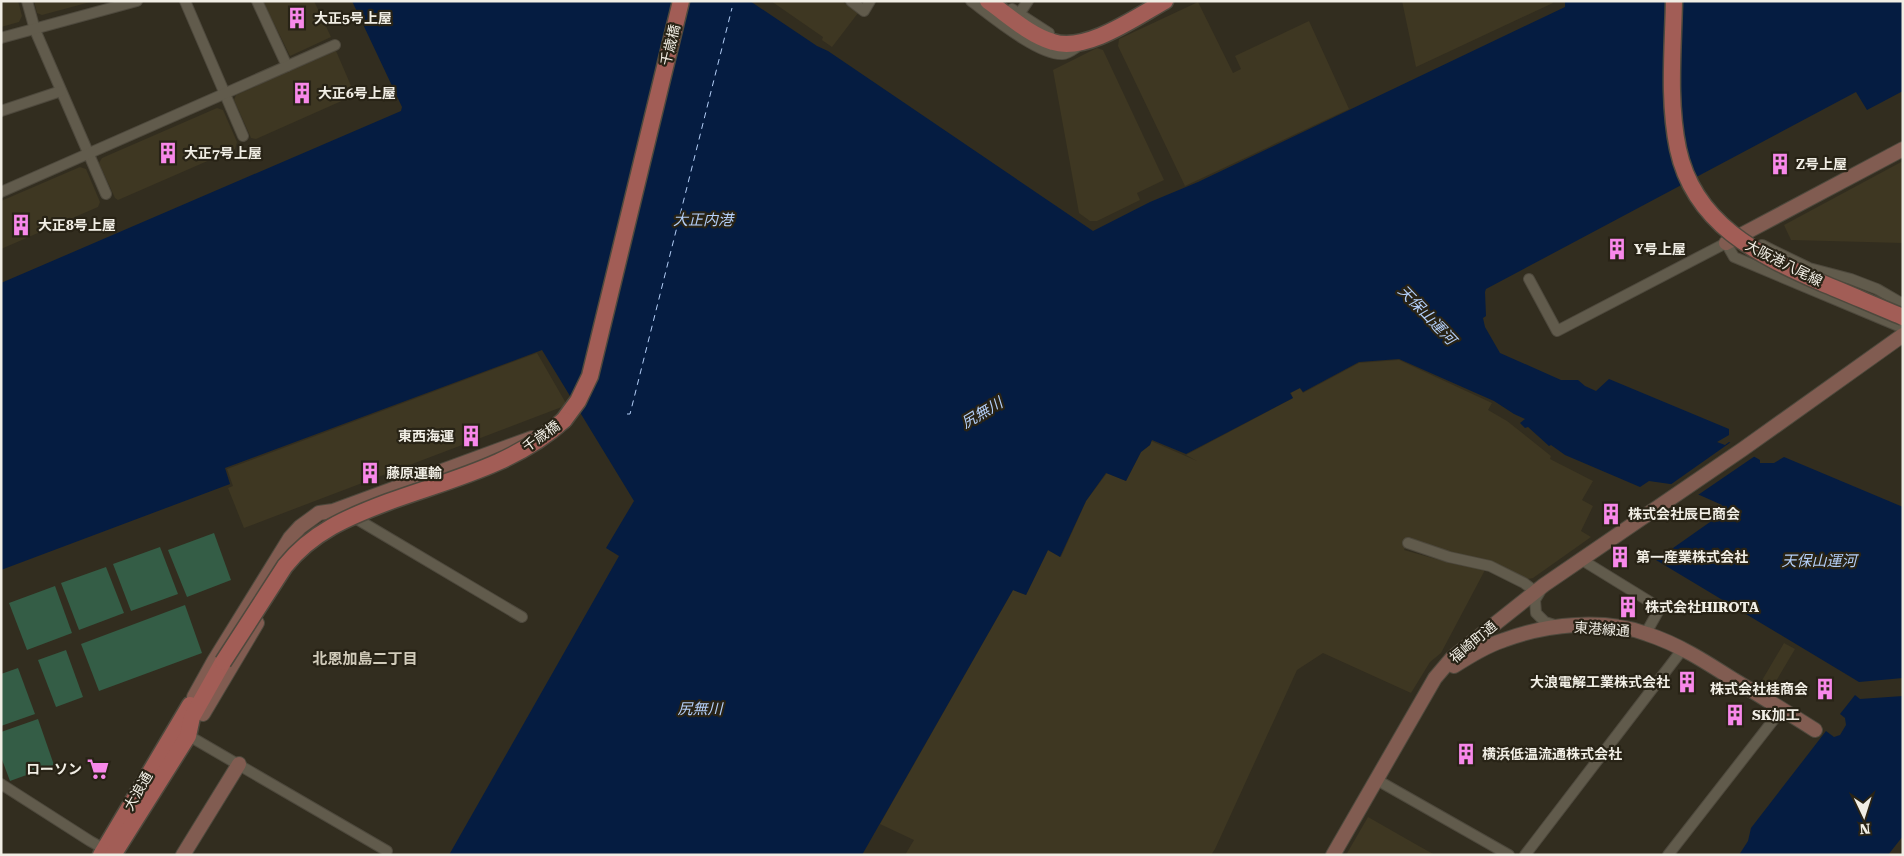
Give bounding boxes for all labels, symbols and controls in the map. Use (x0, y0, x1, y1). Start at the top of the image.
building icon: 大正5号上屋 (284, 5, 310, 31)
place label: 大正5号上屋 (314, 10, 392, 26)
street label: 千歳橋 (657, 23, 683, 67)
building icon: 大正6号上屋 (289, 80, 315, 106)
place label: 大正6号上屋 (318, 85, 396, 101)
building icon: 大正7号上屋 (155, 140, 181, 166)
place label: 大正7号上屋 (184, 145, 262, 161)
building icon: Z号上屋 (1767, 151, 1793, 177)
place label: Z号上屋 (1796, 156, 1847, 172)
water label: 大正内港 (673, 211, 735, 229)
building icon: 大正8号上屋 (8, 212, 34, 238)
place label: 大正8号上屋 (38, 217, 116, 233)
building icon: Y号上屋 (1604, 236, 1630, 262)
street label: 大阪港八尾線 (1743, 237, 1825, 289)
place label: Y号上屋 (1634, 241, 1686, 257)
water label: 天保山運河 (1394, 282, 1462, 350)
water label: 尻無川 (958, 393, 1008, 432)
street label: 千歳橋 (519, 417, 563, 455)
building icon: 東西海運 (458, 423, 484, 449)
place label: 東西海運 (398, 428, 454, 444)
building icon: 藤原運輸 (357, 460, 383, 486)
place label: 藤原運輸 (386, 465, 442, 481)
building icon: 株式会社辰巳商会 (1598, 501, 1624, 527)
place label: 株式会社辰巳商会 (1628, 506, 1740, 522)
building icon: 第一産業株式会社 (1607, 544, 1633, 570)
place label: 第一産業株式会社 (1636, 549, 1748, 565)
water label: 天保山運河 (1781, 552, 1859, 570)
building icon: 株式会社HIROTA (1615, 594, 1641, 620)
place label: 株式会社HIROTA (1645, 599, 1759, 615)
street label: 福崎町通 (1446, 618, 1500, 666)
street label: 東港線通 (1574, 619, 1630, 639)
district label: 北恩加島二丁目 (312, 650, 418, 668)
building icon: 大浪電解工業株式会社 (1674, 669, 1700, 695)
place label: 大浪電解工業株式会社 (1530, 674, 1670, 690)
building icon: 株式会社桂商会 (1812, 676, 1838, 702)
place label: 株式会社桂商会 (1710, 681, 1808, 697)
water label: 尻無川 (677, 700, 724, 718)
building icon: SK加工 (1722, 702, 1748, 728)
place label: SK加工 (1752, 707, 1800, 723)
building icon: 横浜低温流通株式会社 (1453, 741, 1479, 767)
place label: 横浜低温流通株式会社 (1482, 746, 1622, 762)
supermarket icon: ローソン (85, 756, 111, 782)
place label: ローソン (26, 761, 82, 777)
street label: 大浪通 (121, 769, 155, 813)
north arrow (1839, 791, 1889, 841)
text: N (1859, 821, 1871, 837)

